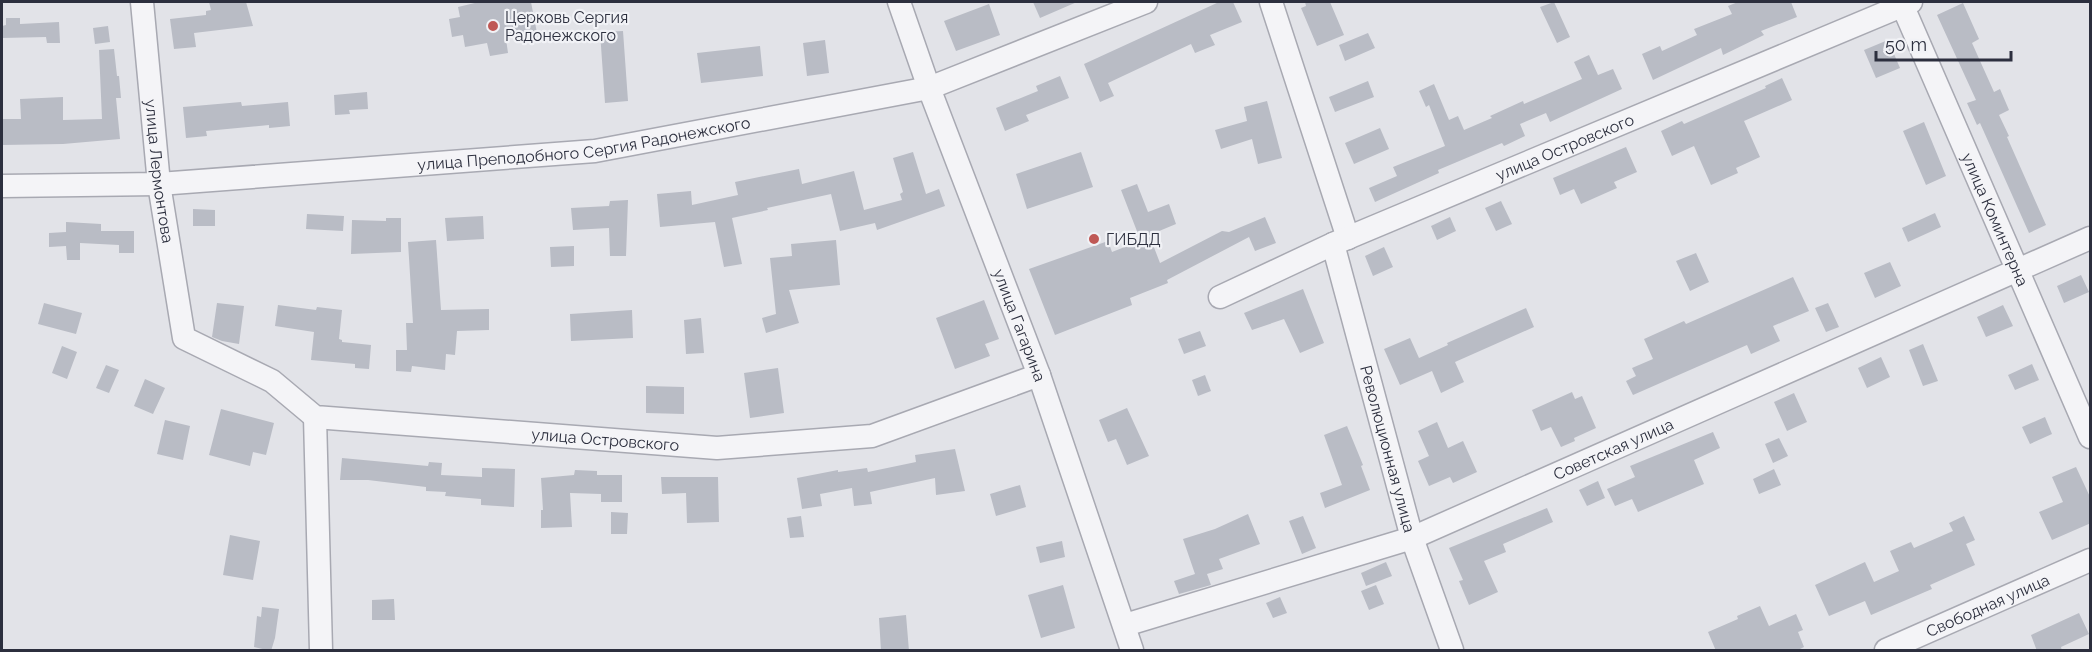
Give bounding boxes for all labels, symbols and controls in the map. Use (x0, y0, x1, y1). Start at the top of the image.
place label: Церковь Сергия Радонежского (505, 8, 628, 45)
marker: Церковь Сергия Радонежского (486, 19, 500, 33)
scale bar (1876, 24, 2011, 62)
text: 50 m (1885, 34, 1927, 55)
street label: улица Лермонтова (141, 98, 177, 244)
street label: улица Островского (1493, 110, 1637, 185)
street label: улица Преподобного Сергия Радонежского (417, 113, 752, 174)
street label: улица Коминтерна (1958, 150, 2032, 289)
place label: ГИБДД (1106, 230, 1161, 249)
marker: ГИБДД (1087, 232, 1101, 246)
street label: улица Гагарина (989, 266, 1049, 384)
street label: Революционная улица (1356, 363, 1419, 534)
street label: Советская улица (1551, 415, 1676, 484)
street label: улица Островского (531, 425, 680, 455)
street label: Свободная улица (1923, 570, 2052, 641)

